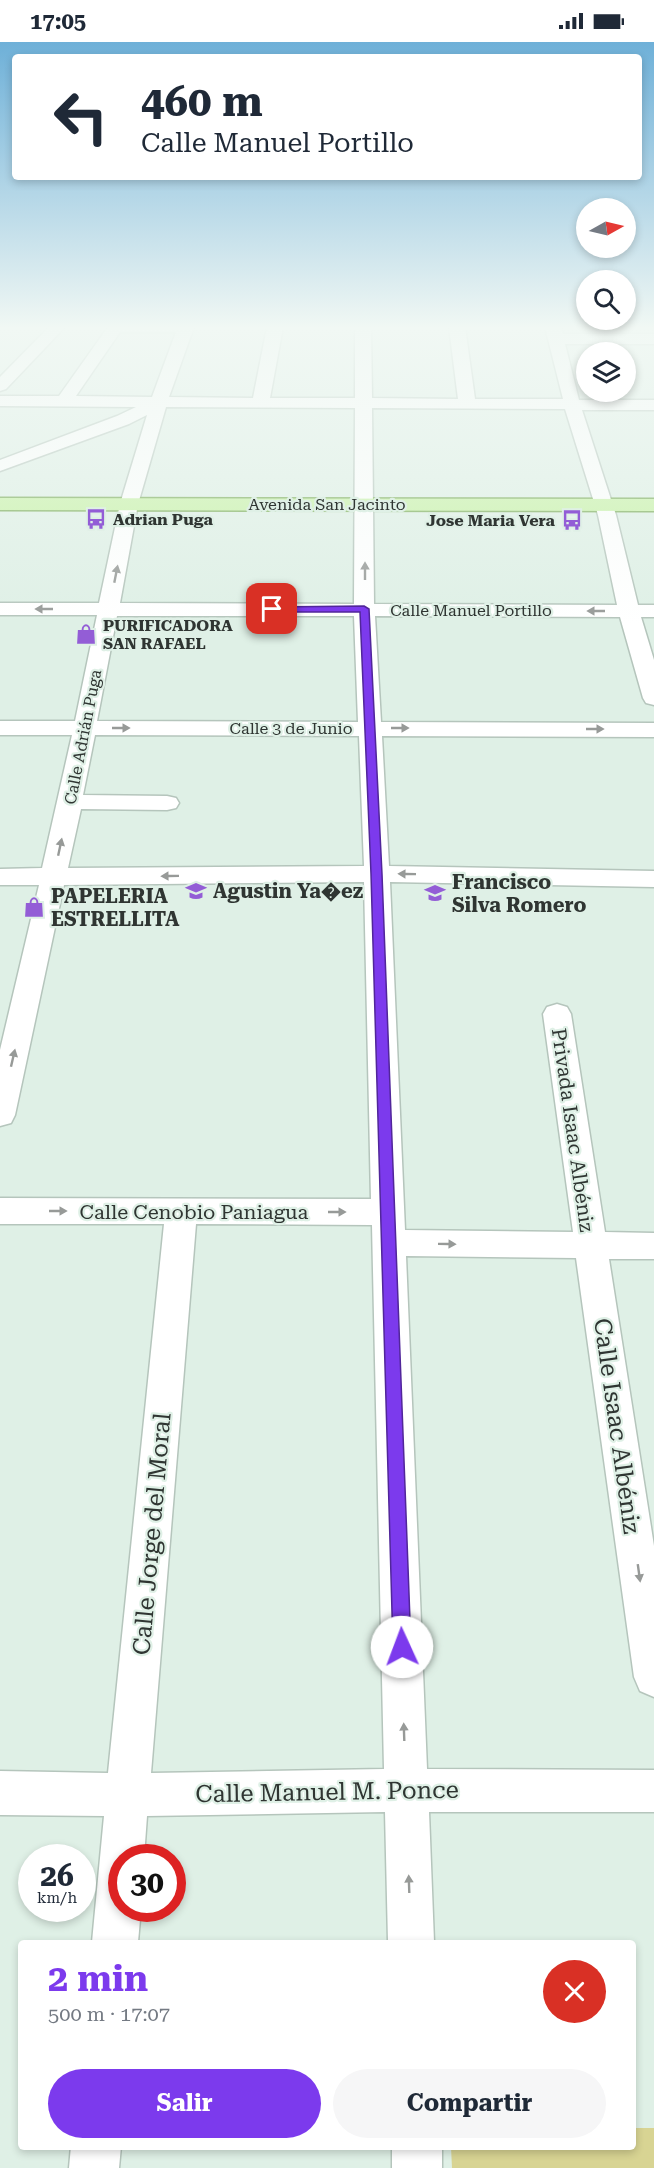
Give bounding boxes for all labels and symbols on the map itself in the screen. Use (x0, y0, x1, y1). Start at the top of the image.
north arrow (576, 198, 636, 258)
street label: Avenida San Jacinto (248, 495, 406, 514)
bus stop icon: Adrian Puga (84, 507, 108, 531)
bus stop icon: Jose Maria Vera (560, 508, 584, 532)
place label: Adrian Puga (113, 510, 214, 529)
place label: Jose Maria Vera (426, 511, 556, 530)
one-way arrow (360, 562, 370, 581)
one-way arrow (112, 564, 121, 583)
pin (246, 583, 297, 634)
street label: Calle Manuel Portillo (390, 601, 552, 620)
one-way arrow (34, 605, 53, 614)
one-way arrow (586, 606, 605, 616)
place label: PURIFICADORA SAN RAFAEL (103, 616, 233, 653)
shop icon: PURIFICADORA SAN RAFAEL (74, 622, 98, 646)
street label: Calle Adrián Puga (61, 668, 105, 806)
street label: Calle 3 de Junio (230, 719, 353, 738)
one-way arrow (112, 723, 131, 733)
one-way arrow (391, 723, 410, 733)
one-way arrow (586, 724, 605, 734)
one-way arrow (56, 837, 65, 856)
one-way arrow (397, 870, 416, 879)
place label: Francisco Silva Romero (452, 870, 586, 917)
one-way arrow (160, 871, 179, 881)
school or university icon: Agustin Ya�ez (184, 879, 208, 903)
place label: Agustin Ya�ez (213, 879, 363, 903)
school or university icon: Francisco Silva Romero (423, 881, 447, 905)
place label: PAPELERIA ESTRELLITA (51, 884, 180, 931)
shop icon: PAPELERIA ESTRELLITA (22, 895, 46, 919)
street label: Privada Isaac Albéniz (547, 1027, 599, 1233)
one-way arrow (9, 1048, 18, 1067)
street label: Calle Cenobio Paniagua (80, 1200, 309, 1224)
one-way arrow (49, 1206, 68, 1216)
one-way arrow (328, 1207, 347, 1217)
one-way arrow (437, 1239, 456, 1249)
street label: Calle Isaac Albéniz (588, 1316, 646, 1536)
street label: Calle Jorge del Moral (127, 1412, 177, 1656)
one-way arrow (634, 1564, 643, 1583)
position arrow (370, 1615, 434, 1679)
one-way arrow (400, 1722, 409, 1741)
street label: Calle Manuel M. Ponce (195, 1776, 459, 1808)
speed limit sign: 30 (108, 1844, 186, 1922)
one-way arrow (404, 1875, 414, 1894)

